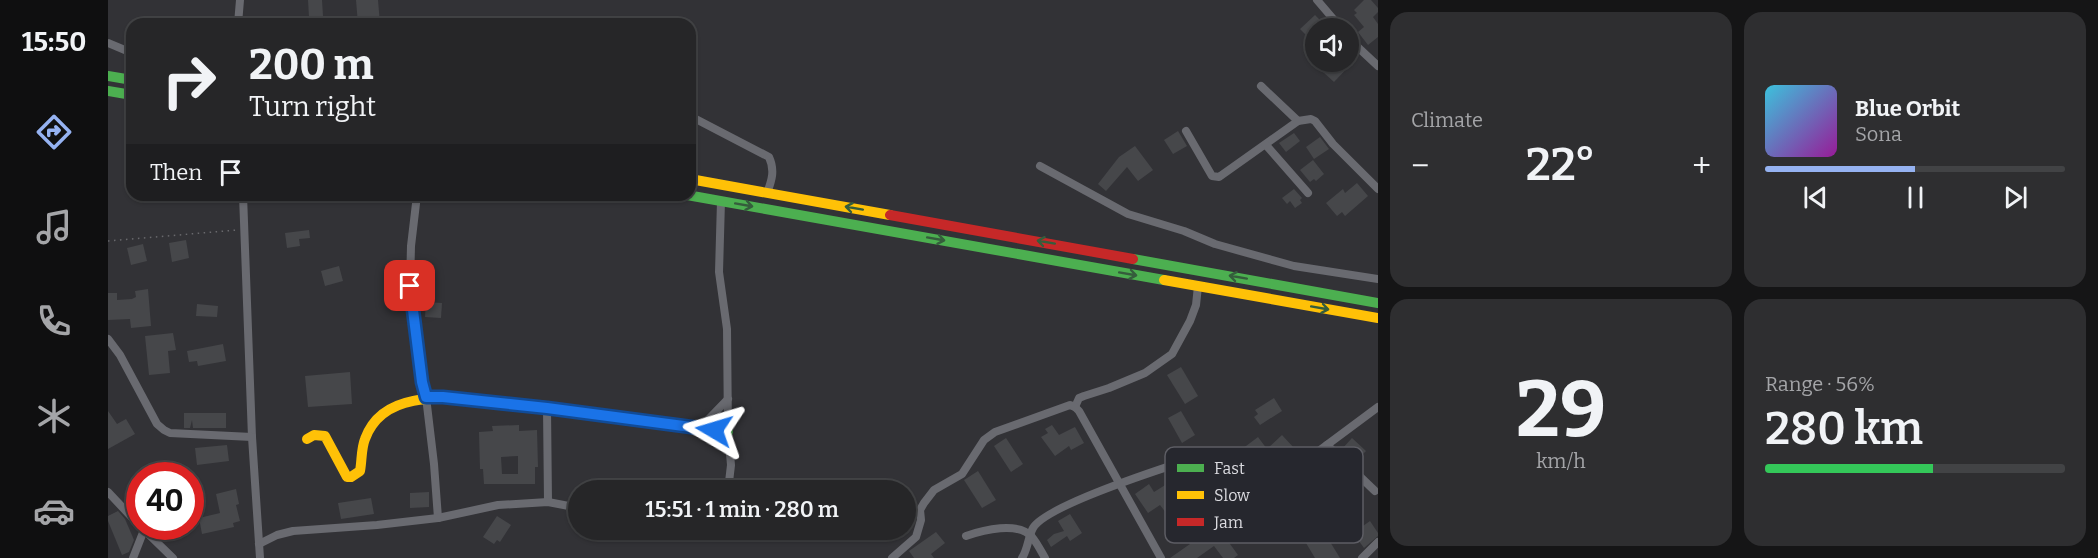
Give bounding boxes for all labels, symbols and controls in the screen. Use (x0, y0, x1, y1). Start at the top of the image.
map controls (1305, 18, 1359, 72)
button: sound (1305, 18, 1359, 72)
text: 15:50 (22, 26, 86, 58)
text: 200 m (249, 40, 374, 90)
icon: right (150, 42, 228, 120)
text: Turn right (249, 91, 376, 123)
text: Blue Orbit (1855, 95, 1960, 122)
text: Climate (1411, 108, 1483, 132)
icon: directions (33, 111, 75, 153)
text: Sona (1855, 122, 1902, 146)
text: 22° (1526, 138, 1596, 192)
text: − (1411, 146, 1429, 186)
text: + (1692, 146, 1711, 186)
icon: arrive (214, 156, 247, 189)
text: Then (150, 159, 202, 186)
icon: previous (1799, 181, 1832, 214)
icon: pause (1899, 181, 1932, 214)
icon: next (1999, 181, 2032, 214)
one-way arrow (734, 200, 754, 211)
one-way arrow (845, 203, 864, 214)
icon: music (33, 206, 75, 248)
one-way arrow (926, 234, 946, 245)
one-way arrow (1037, 237, 1056, 248)
pin (384, 260, 435, 311)
one-way arrow (1118, 268, 1138, 279)
icon: arrive (393, 269, 426, 302)
one-way arrow (1228, 271, 1248, 282)
icon: phone (33, 300, 75, 342)
one-way arrow (1310, 302, 1330, 313)
text: 29 (1516, 363, 1606, 457)
text: Range · 56% (1765, 372, 1875, 396)
icon: climate (33, 395, 75, 437)
position arrow (682, 398, 746, 462)
text: 280 km (1765, 402, 1923, 456)
legend (1165, 447, 1363, 543)
text: km/h (1536, 449, 1586, 473)
text: Fast (1214, 459, 1245, 478)
speed limit sign: 40 (126, 462, 204, 540)
text: Slow (1214, 486, 1250, 505)
icon: car (33, 490, 75, 532)
text: 15:51 · 1 min · 280 m (645, 496, 839, 523)
text: Jam (1213, 513, 1243, 532)

